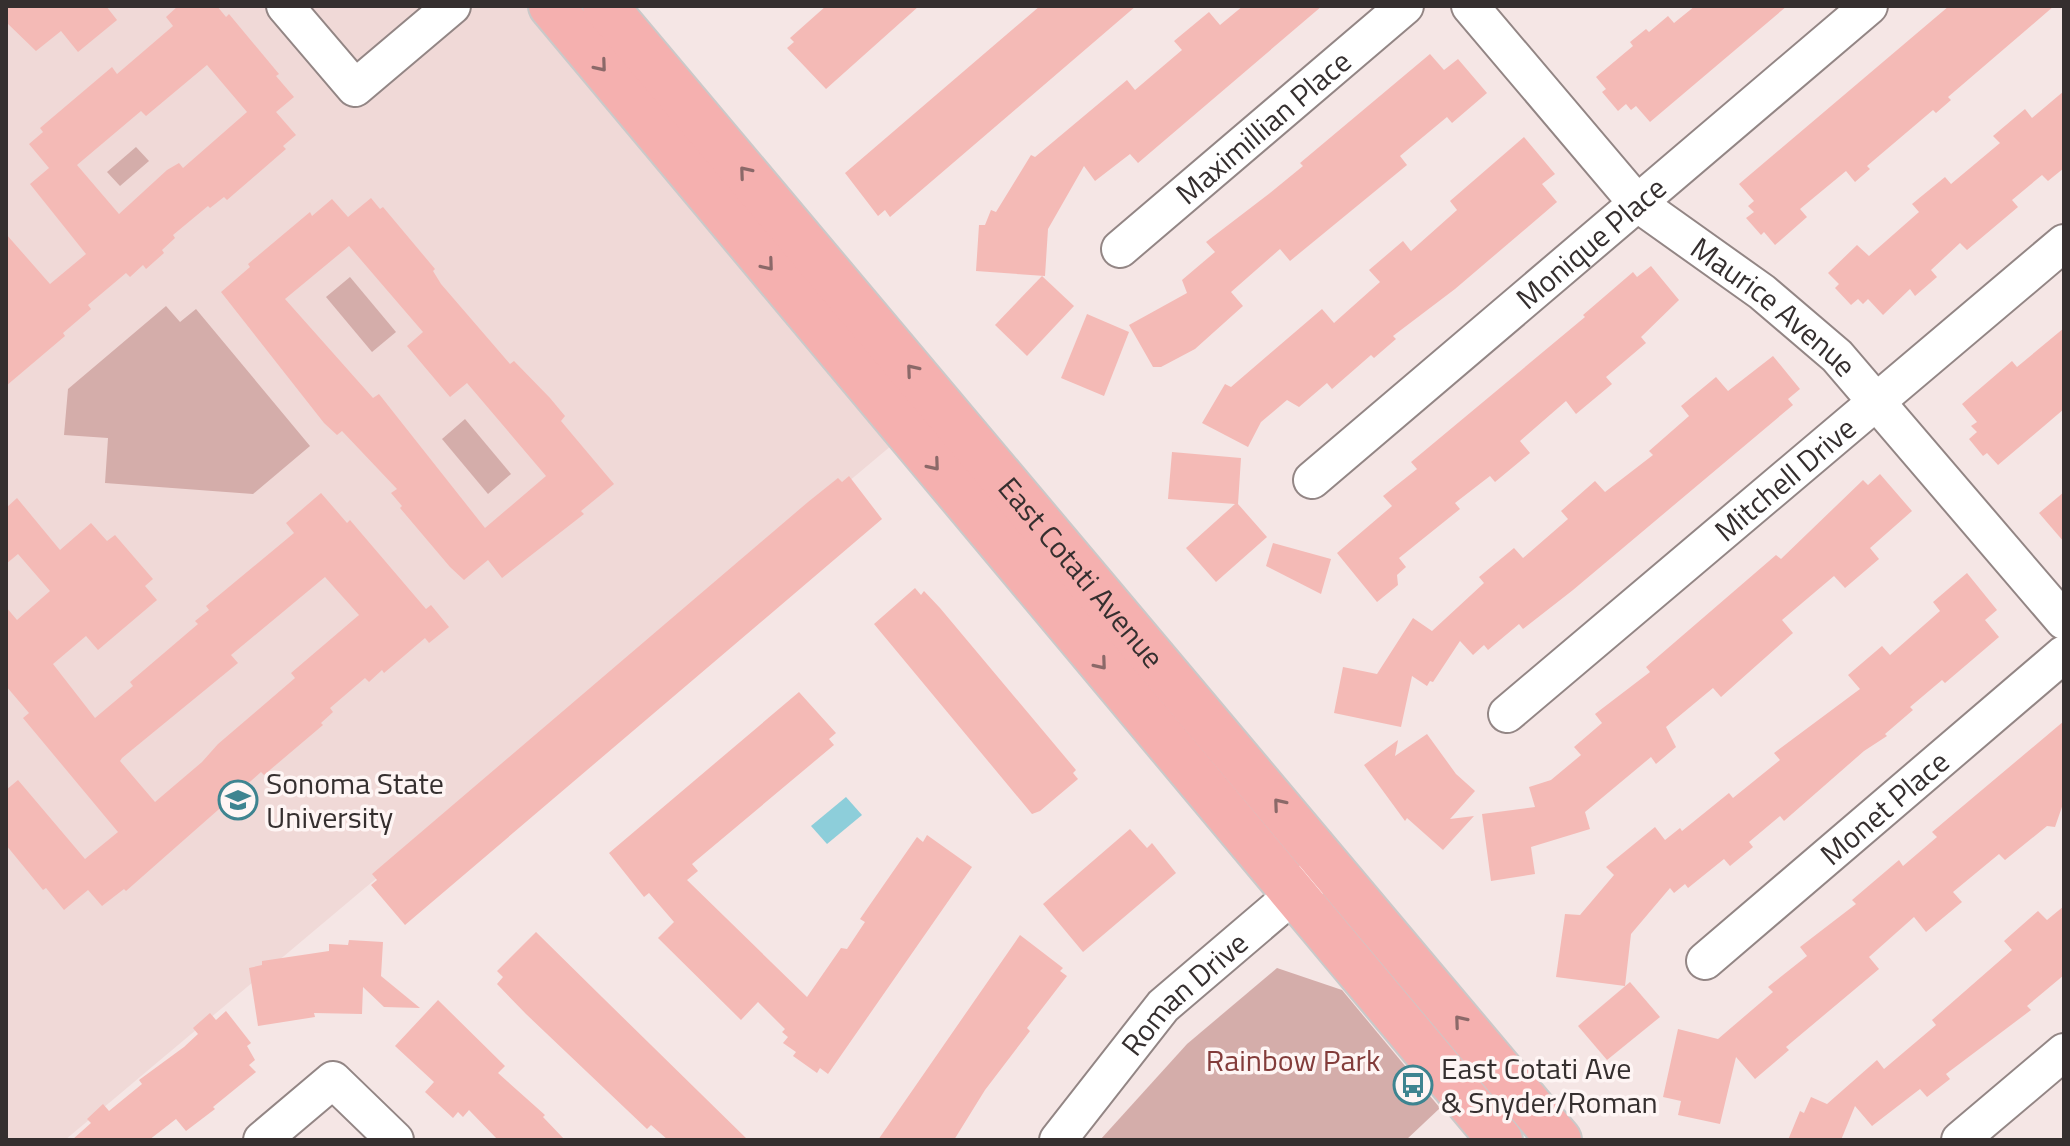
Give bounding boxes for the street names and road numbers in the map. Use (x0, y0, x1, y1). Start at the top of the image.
street label: Maximillian Place (1165, 39, 1361, 215)
street label: Monique Place (1505, 165, 1676, 320)
street label: Maurice Avenue (1681, 225, 1868, 387)
street label: Mitchell Drive (1704, 406, 1866, 552)
street label: East Cotati Avenue (987, 467, 1175, 678)
street label: Monet Place (1810, 739, 1959, 876)
street label: Roman Drive (1109, 920, 1258, 1065)

